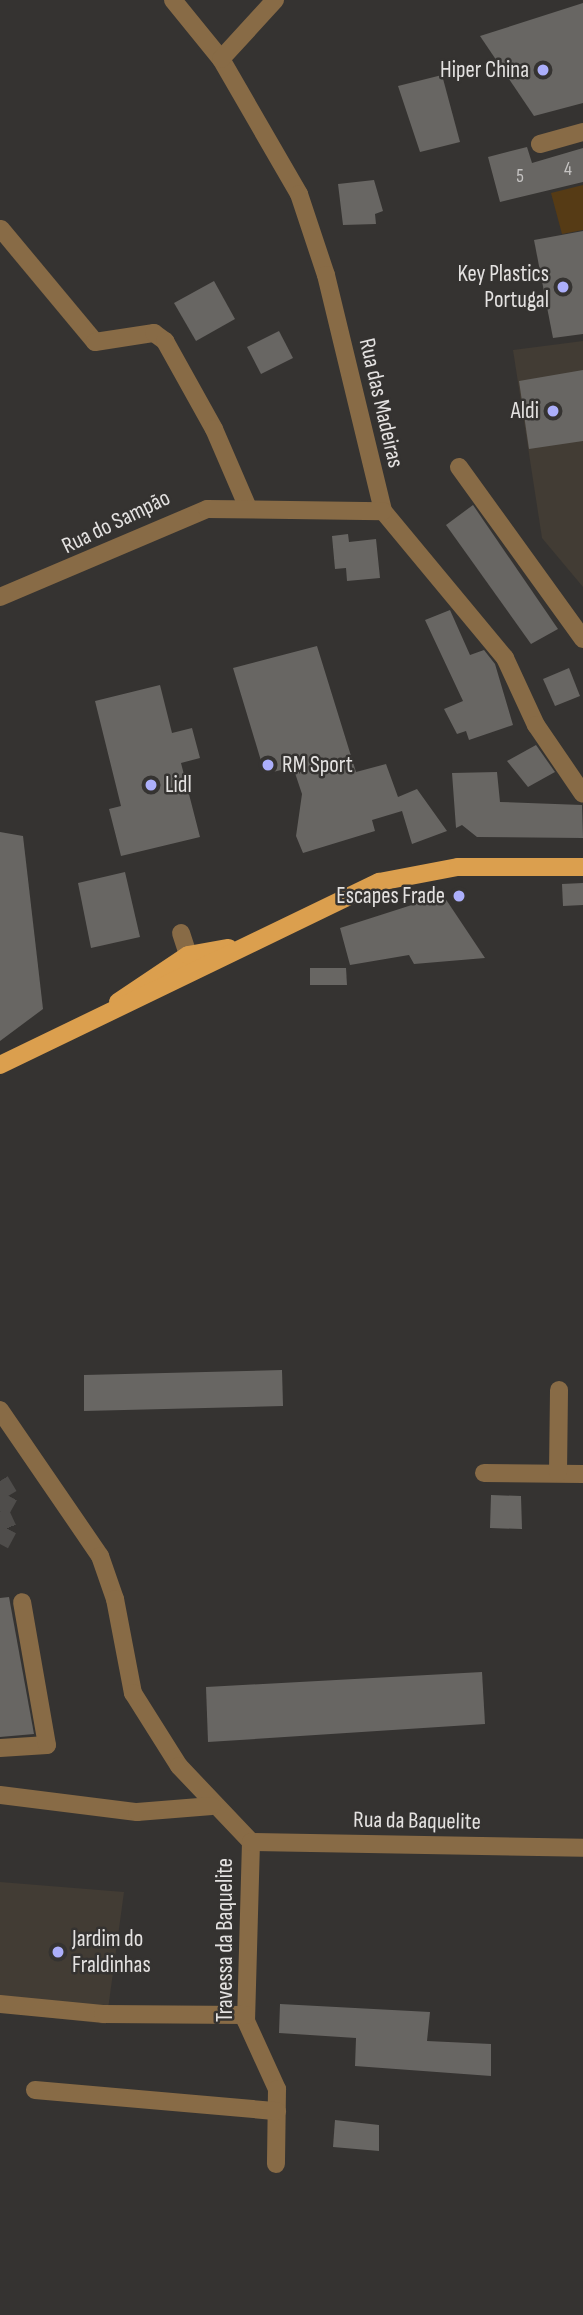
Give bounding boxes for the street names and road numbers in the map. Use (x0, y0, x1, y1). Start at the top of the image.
street label: Rua das Madeiras (353, 336, 409, 470)
street label: Rua do Sampão (57, 484, 175, 560)
street label: Rua da Baquelite (353, 1806, 481, 1836)
street label: Travessa da Baquelite (211, 1858, 239, 2022)

